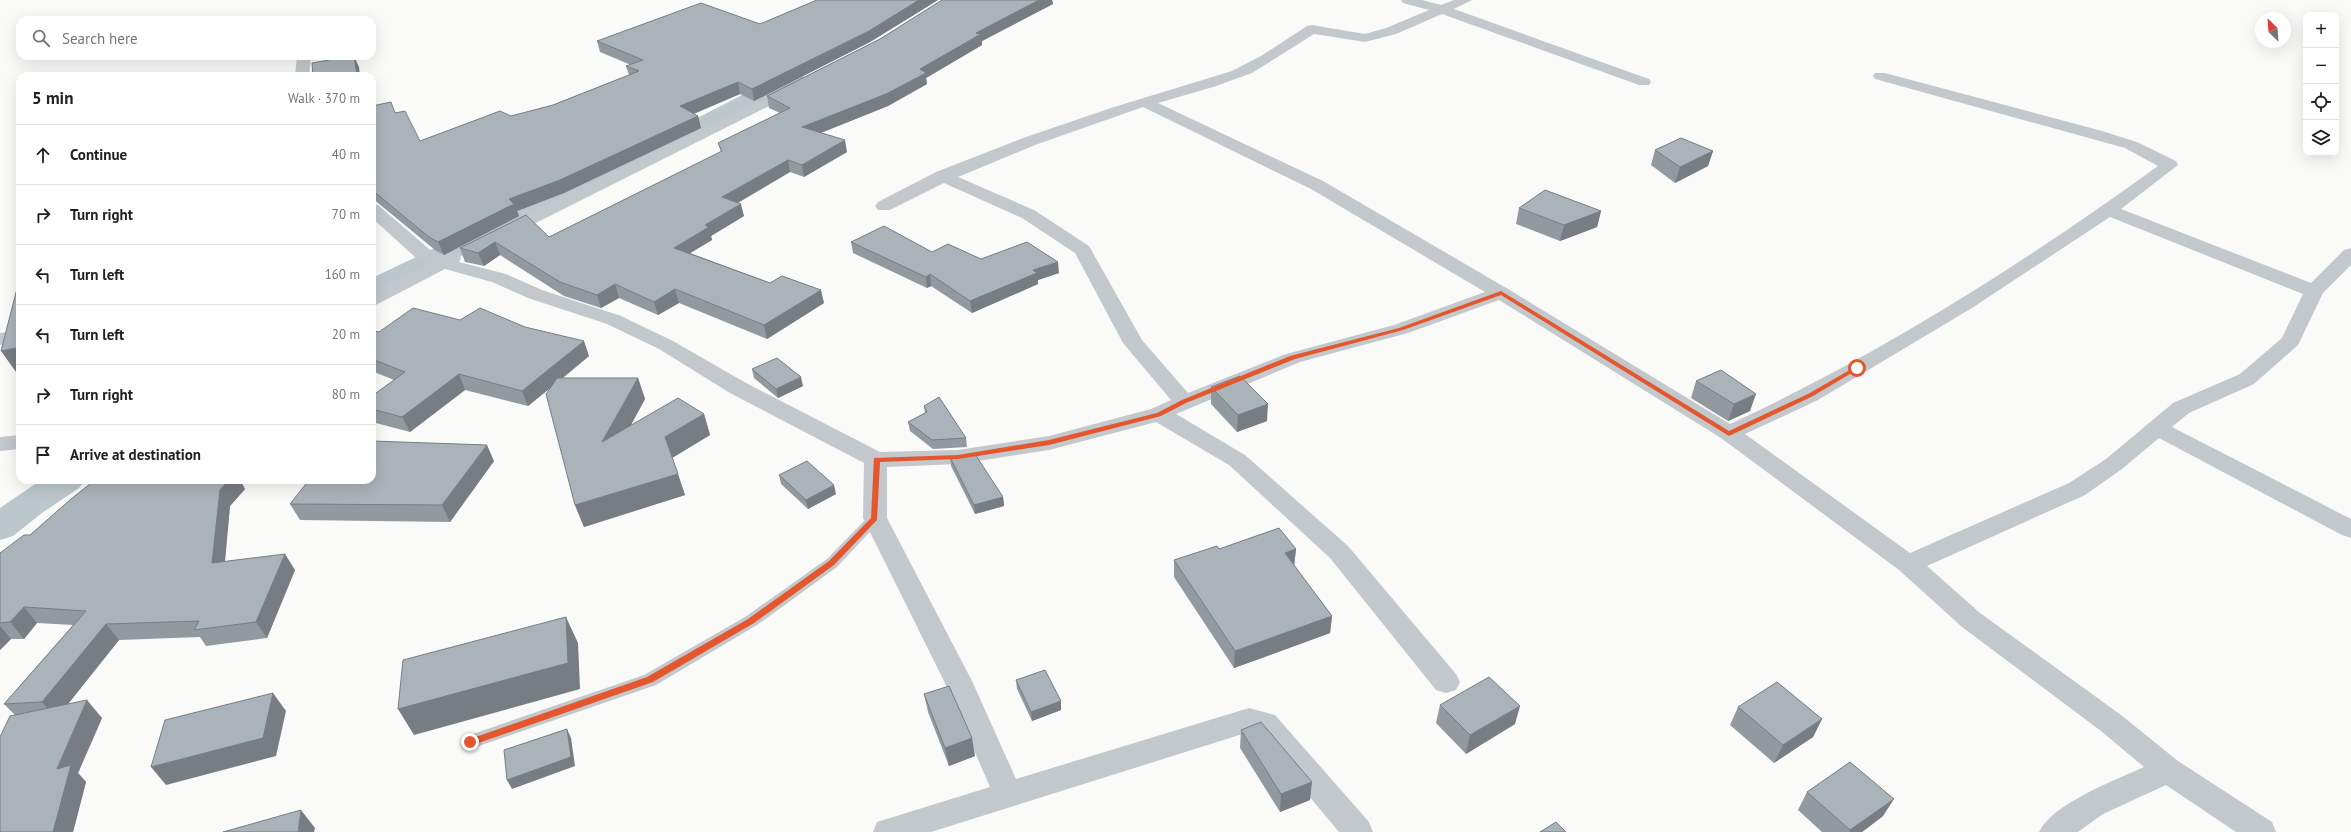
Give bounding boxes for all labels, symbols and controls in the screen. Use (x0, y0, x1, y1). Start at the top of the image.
north arrow (2255, 12, 2291, 48)
map controls (2303, 12, 2339, 156)
button: + (2303, 12, 2339, 48)
search box (16, 16, 376, 60)
icon: search (30, 27, 52, 49)
text: Search here (62, 29, 138, 48)
button: − (2303, 48, 2339, 84)
button: locate (2303, 84, 2339, 120)
text: 5 min (32, 87, 73, 109)
text: Walk · 370 m (288, 90, 360, 107)
button: layers (2303, 120, 2339, 156)
icon: ahead (32, 144, 54, 166)
text: Continue (70, 145, 127, 164)
text: 40 m (332, 146, 360, 163)
icon: right (32, 204, 54, 226)
text: Turn right (70, 205, 133, 224)
text: 70 m (332, 206, 360, 223)
icon: left (32, 264, 54, 286)
text: Turn left (70, 265, 124, 284)
text: 160 m (325, 266, 360, 283)
icon: left (32, 324, 54, 346)
text: Turn left (70, 325, 124, 344)
text: 20 m (332, 326, 360, 343)
route start (1848, 359, 1866, 377)
icon: right (32, 384, 54, 406)
text: Turn right (70, 385, 133, 404)
text: 80 m (332, 386, 360, 403)
icon: arrive (32, 444, 54, 466)
text: Arrive at destination (70, 445, 201, 464)
route end (461, 733, 479, 751)

